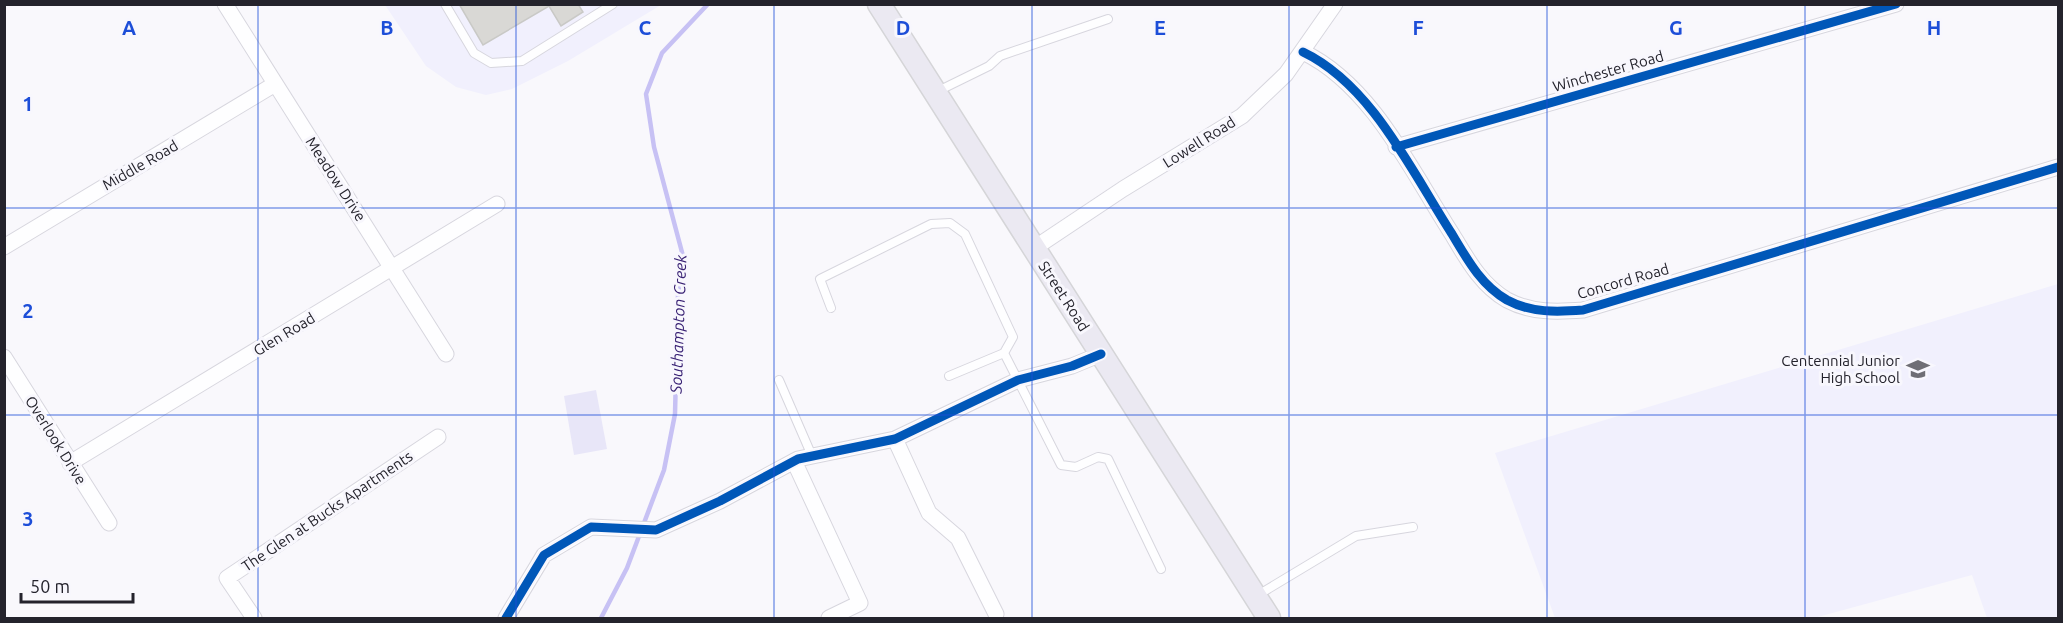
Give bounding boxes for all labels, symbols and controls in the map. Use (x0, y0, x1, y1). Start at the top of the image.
text: A (122, 16, 136, 39)
text: B (380, 16, 394, 39)
text: C (639, 16, 652, 39)
text: D (896, 16, 910, 39)
text: E (1154, 16, 1166, 39)
text: F (1412, 16, 1424, 39)
text: G (1669, 16, 1683, 39)
text: H (1927, 16, 1941, 39)
street label: Winchester Road (1551, 47, 1665, 95)
text: 1 (22, 92, 34, 115)
street label: Lowell Road (1160, 113, 1238, 171)
street label: Meadow Drive (302, 134, 370, 224)
street label: Middle Road (99, 137, 181, 193)
water label: Southampton Creek (667, 253, 689, 395)
street label: Street Road (1035, 258, 1093, 334)
street label: Concord Road (1575, 260, 1671, 302)
text: 2 (22, 299, 34, 322)
street label: Glen Road (250, 309, 318, 359)
place label: Centennial Junior High School (1781, 352, 1900, 386)
school or university icon: Centennial Junior High School (1905, 356, 1931, 382)
street label: Overlook Drive (22, 393, 90, 487)
street label: The Glen at Bucks Apartments (238, 447, 416, 575)
text: 3 (22, 507, 34, 530)
scale bar (21, 566, 134, 604)
text: 50 m (30, 576, 70, 596)

